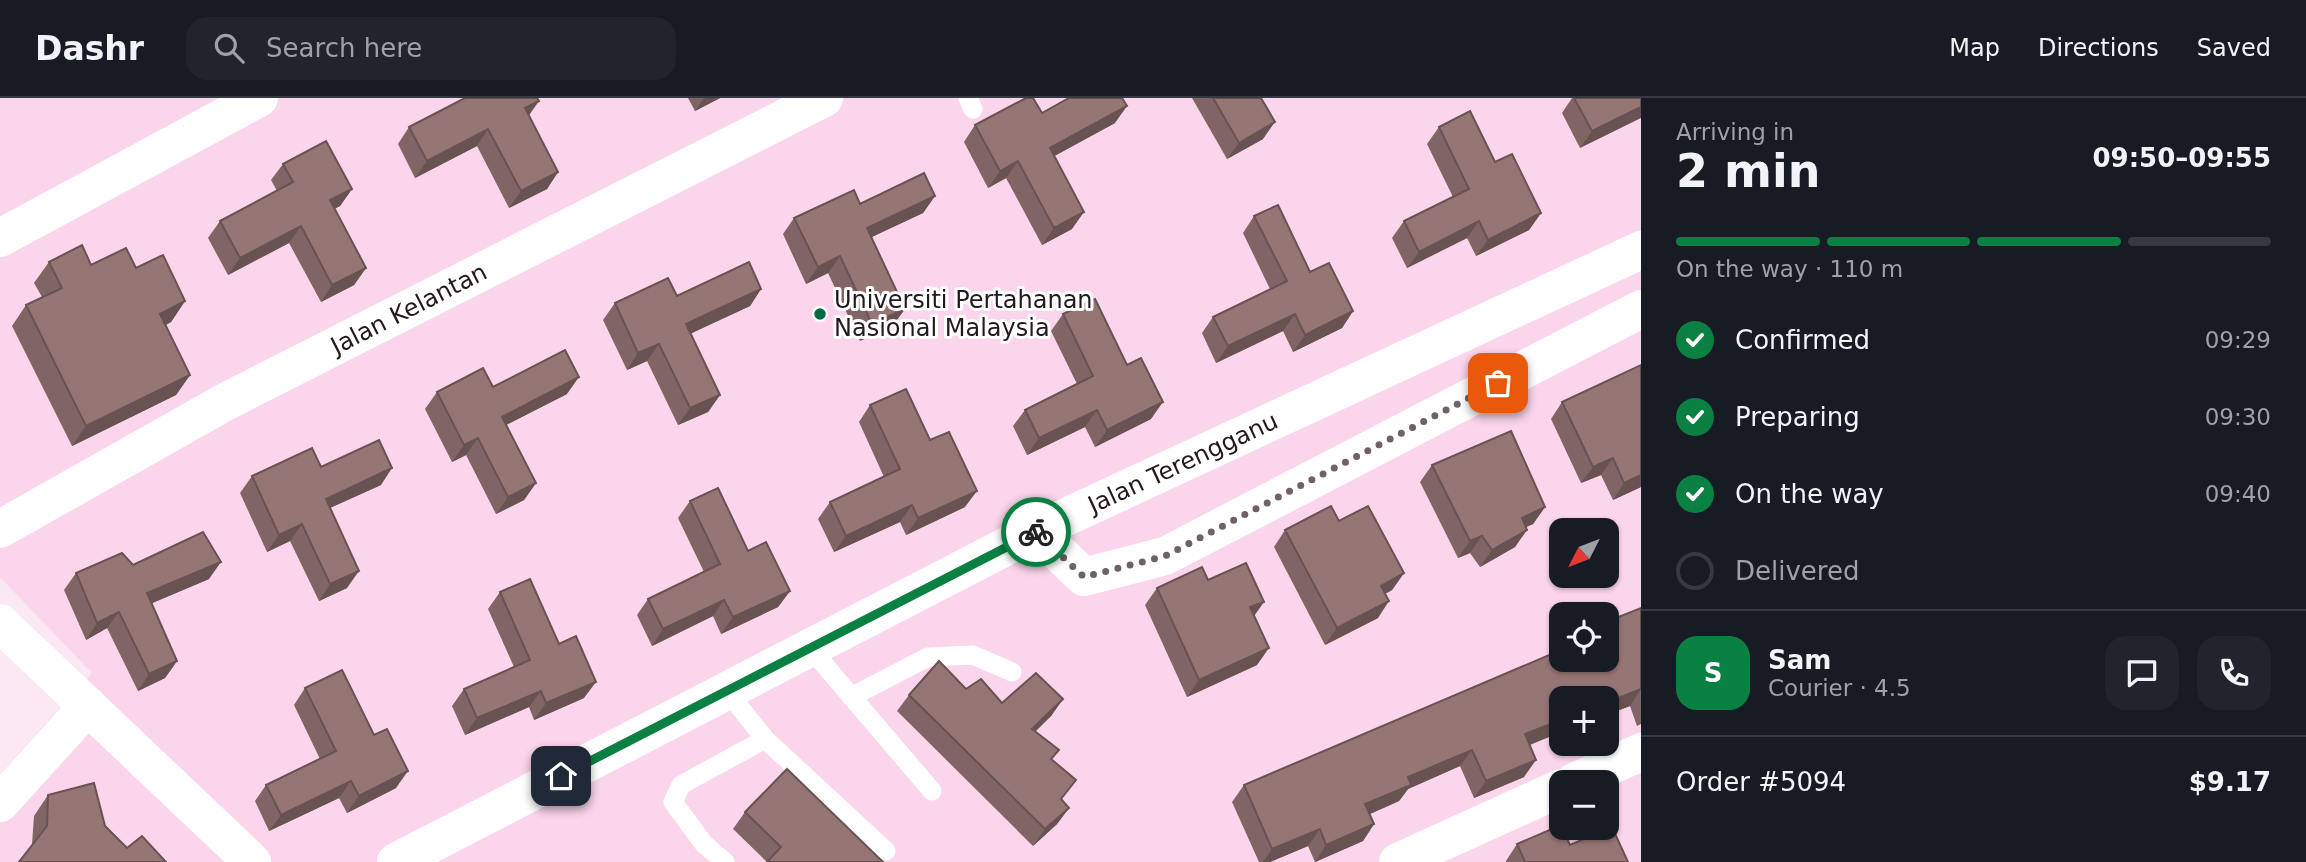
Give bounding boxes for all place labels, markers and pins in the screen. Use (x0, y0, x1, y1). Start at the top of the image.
place label: Universiti Pertahanan Nasional Malaysia (834, 286, 1093, 342)
marker: Universiti Pertahanan Nasional Malaysia (812, 306, 828, 322)
pin (1468, 353, 1528, 413)
pin (531, 746, 591, 806)

